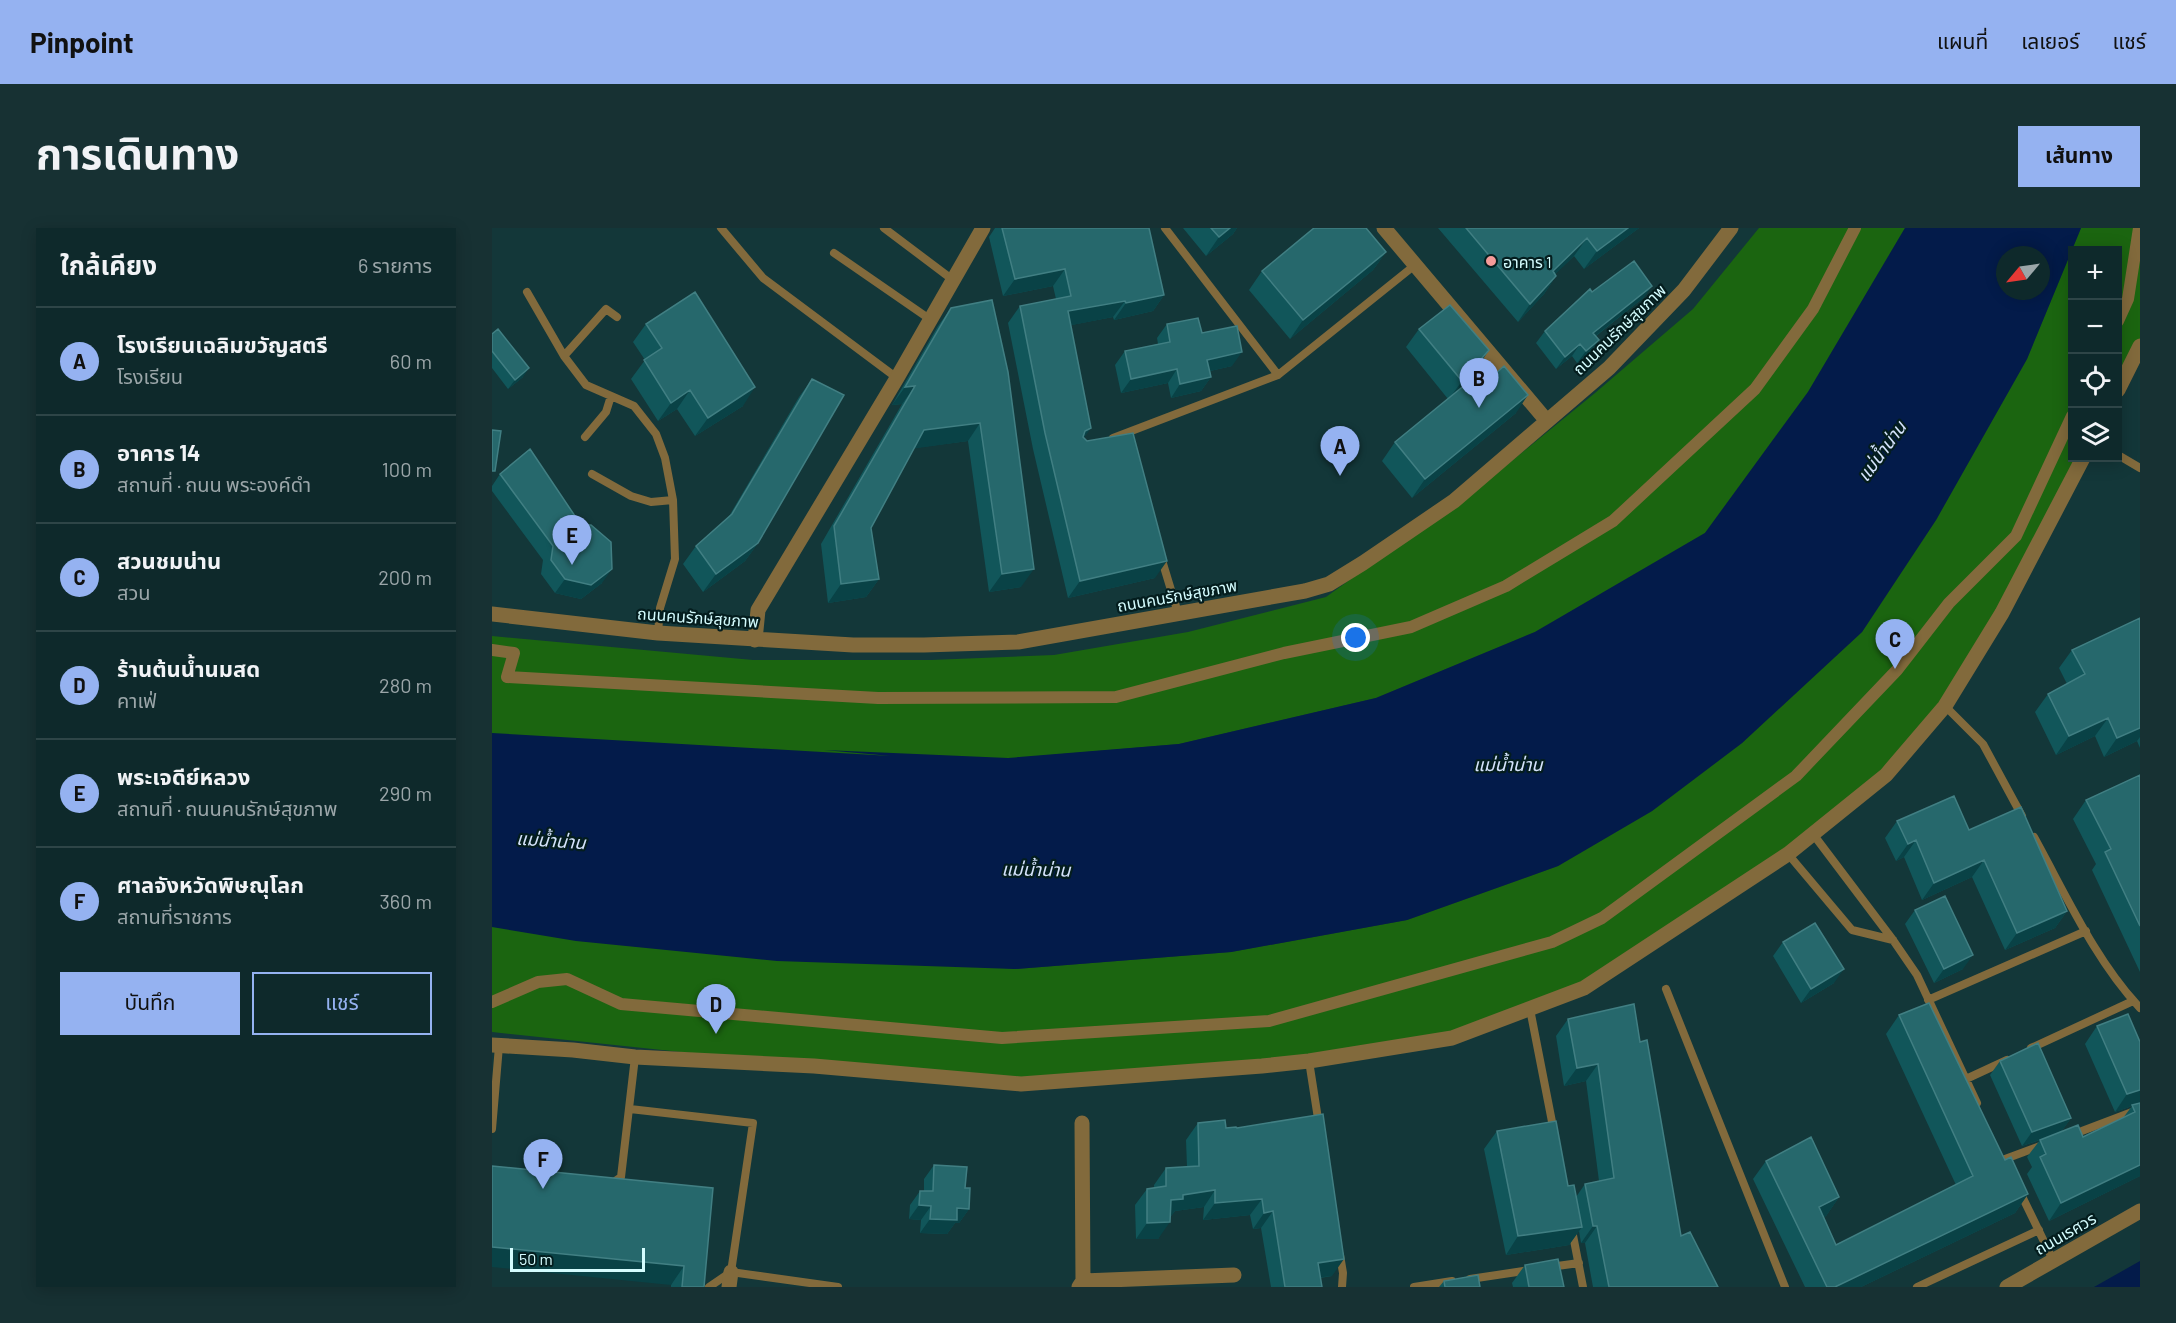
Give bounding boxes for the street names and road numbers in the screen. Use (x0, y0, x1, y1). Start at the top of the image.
street label: ถนนคนรักษ์สุขภาพ (1569, 280, 1670, 379)
street label: ถนนคนรักษ์สุขภาพ (1115, 575, 1239, 616)
street label: ถนนคนรักษ์สุขภาพ (637, 603, 759, 632)
street label: ถนนเรศวร (2031, 1208, 2099, 1258)

